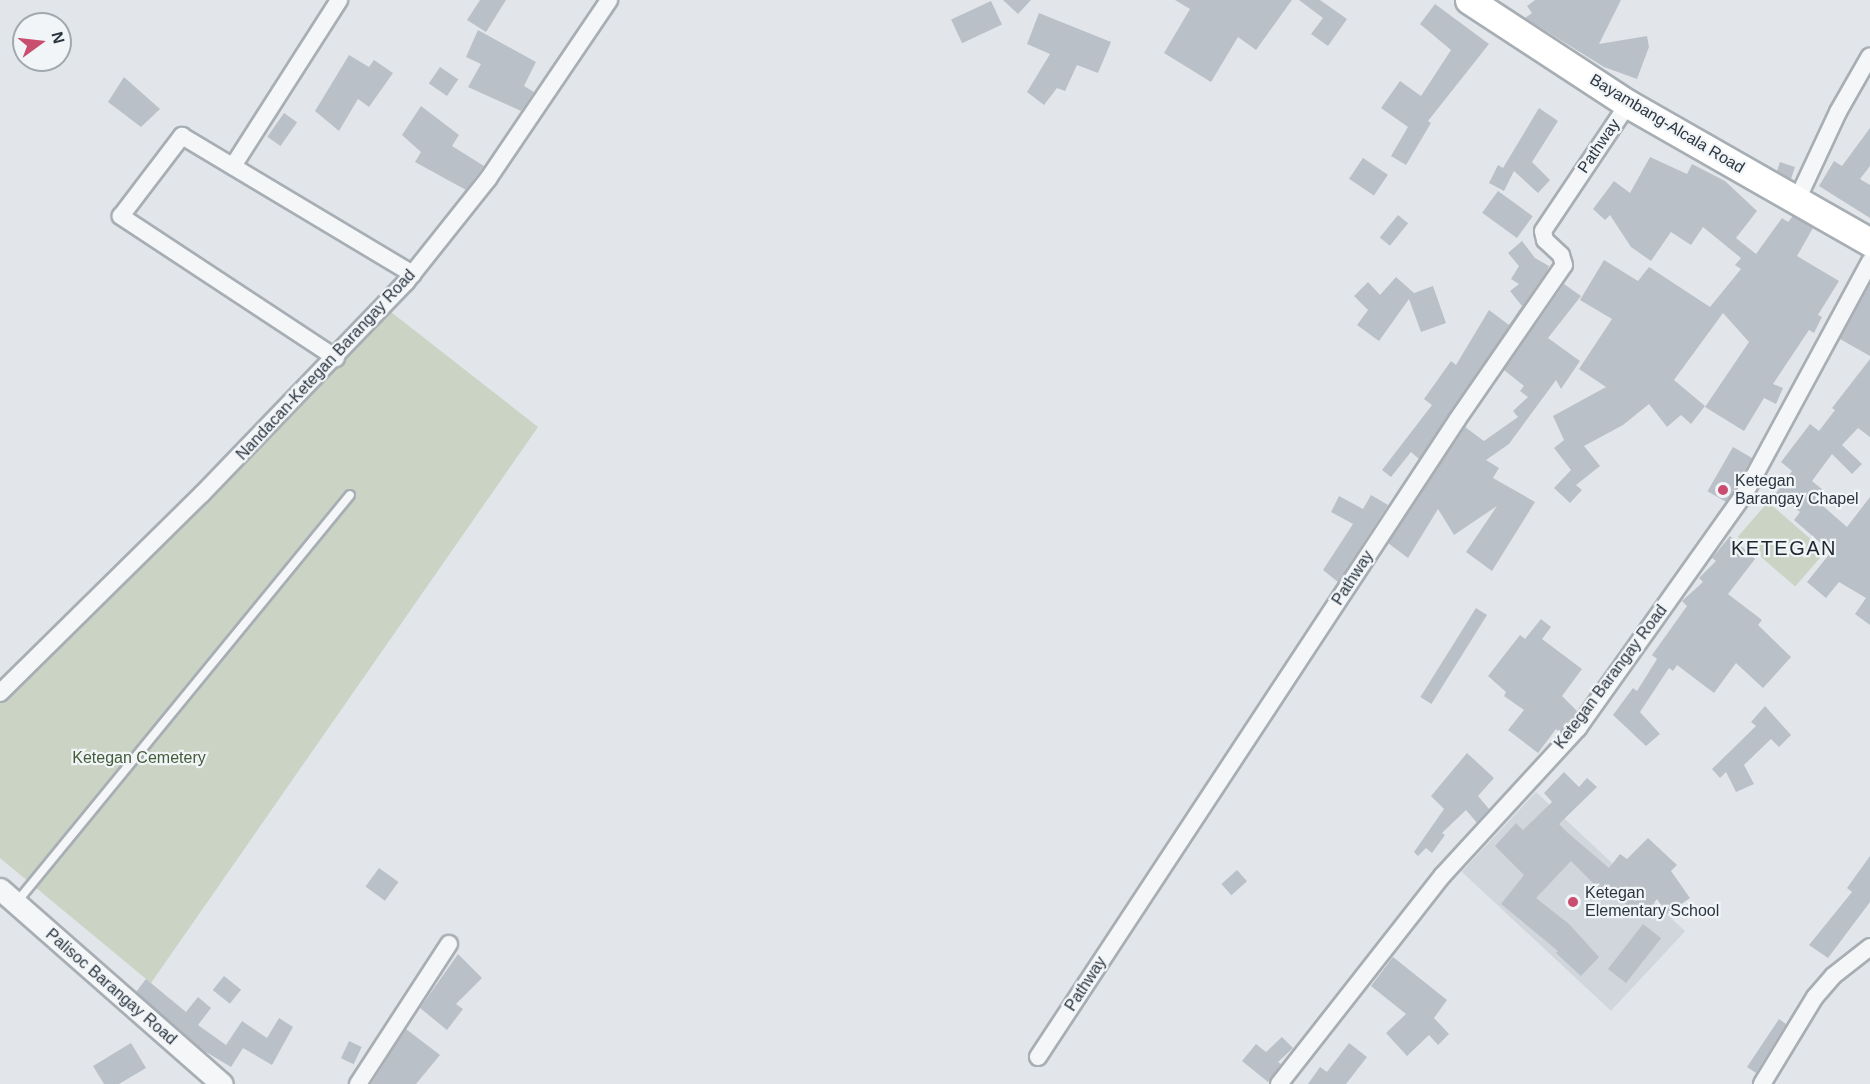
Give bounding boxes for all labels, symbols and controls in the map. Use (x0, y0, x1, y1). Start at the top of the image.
north arrow (12, 12, 72, 72)
text: N (48, 30, 68, 46)
street label: Bayambang-Alcala Road (1586, 70, 1748, 178)
street label: Pathway (1574, 115, 1624, 177)
street label: Nandacan-Ketegan Barangay Road (233, 266, 419, 464)
place label: Ketegan Barangay Chapel (1735, 471, 1859, 509)
marker: Ketegan Barangay Chapel (1716, 483, 1730, 497)
district label: KETEGAN (1731, 536, 1837, 560)
street label: Pathway (1328, 547, 1378, 609)
street label: Ketegan Barangay Road (1551, 601, 1671, 753)
park label: Ketegan Cemetery (72, 748, 206, 768)
place label: Ketegan Elementary School (1585, 883, 1719, 921)
marker: Ketegan Elementary School (1566, 895, 1580, 909)
street label: Palisoc Barangay Road (42, 925, 180, 1049)
street label: Pathway (1061, 953, 1111, 1015)

